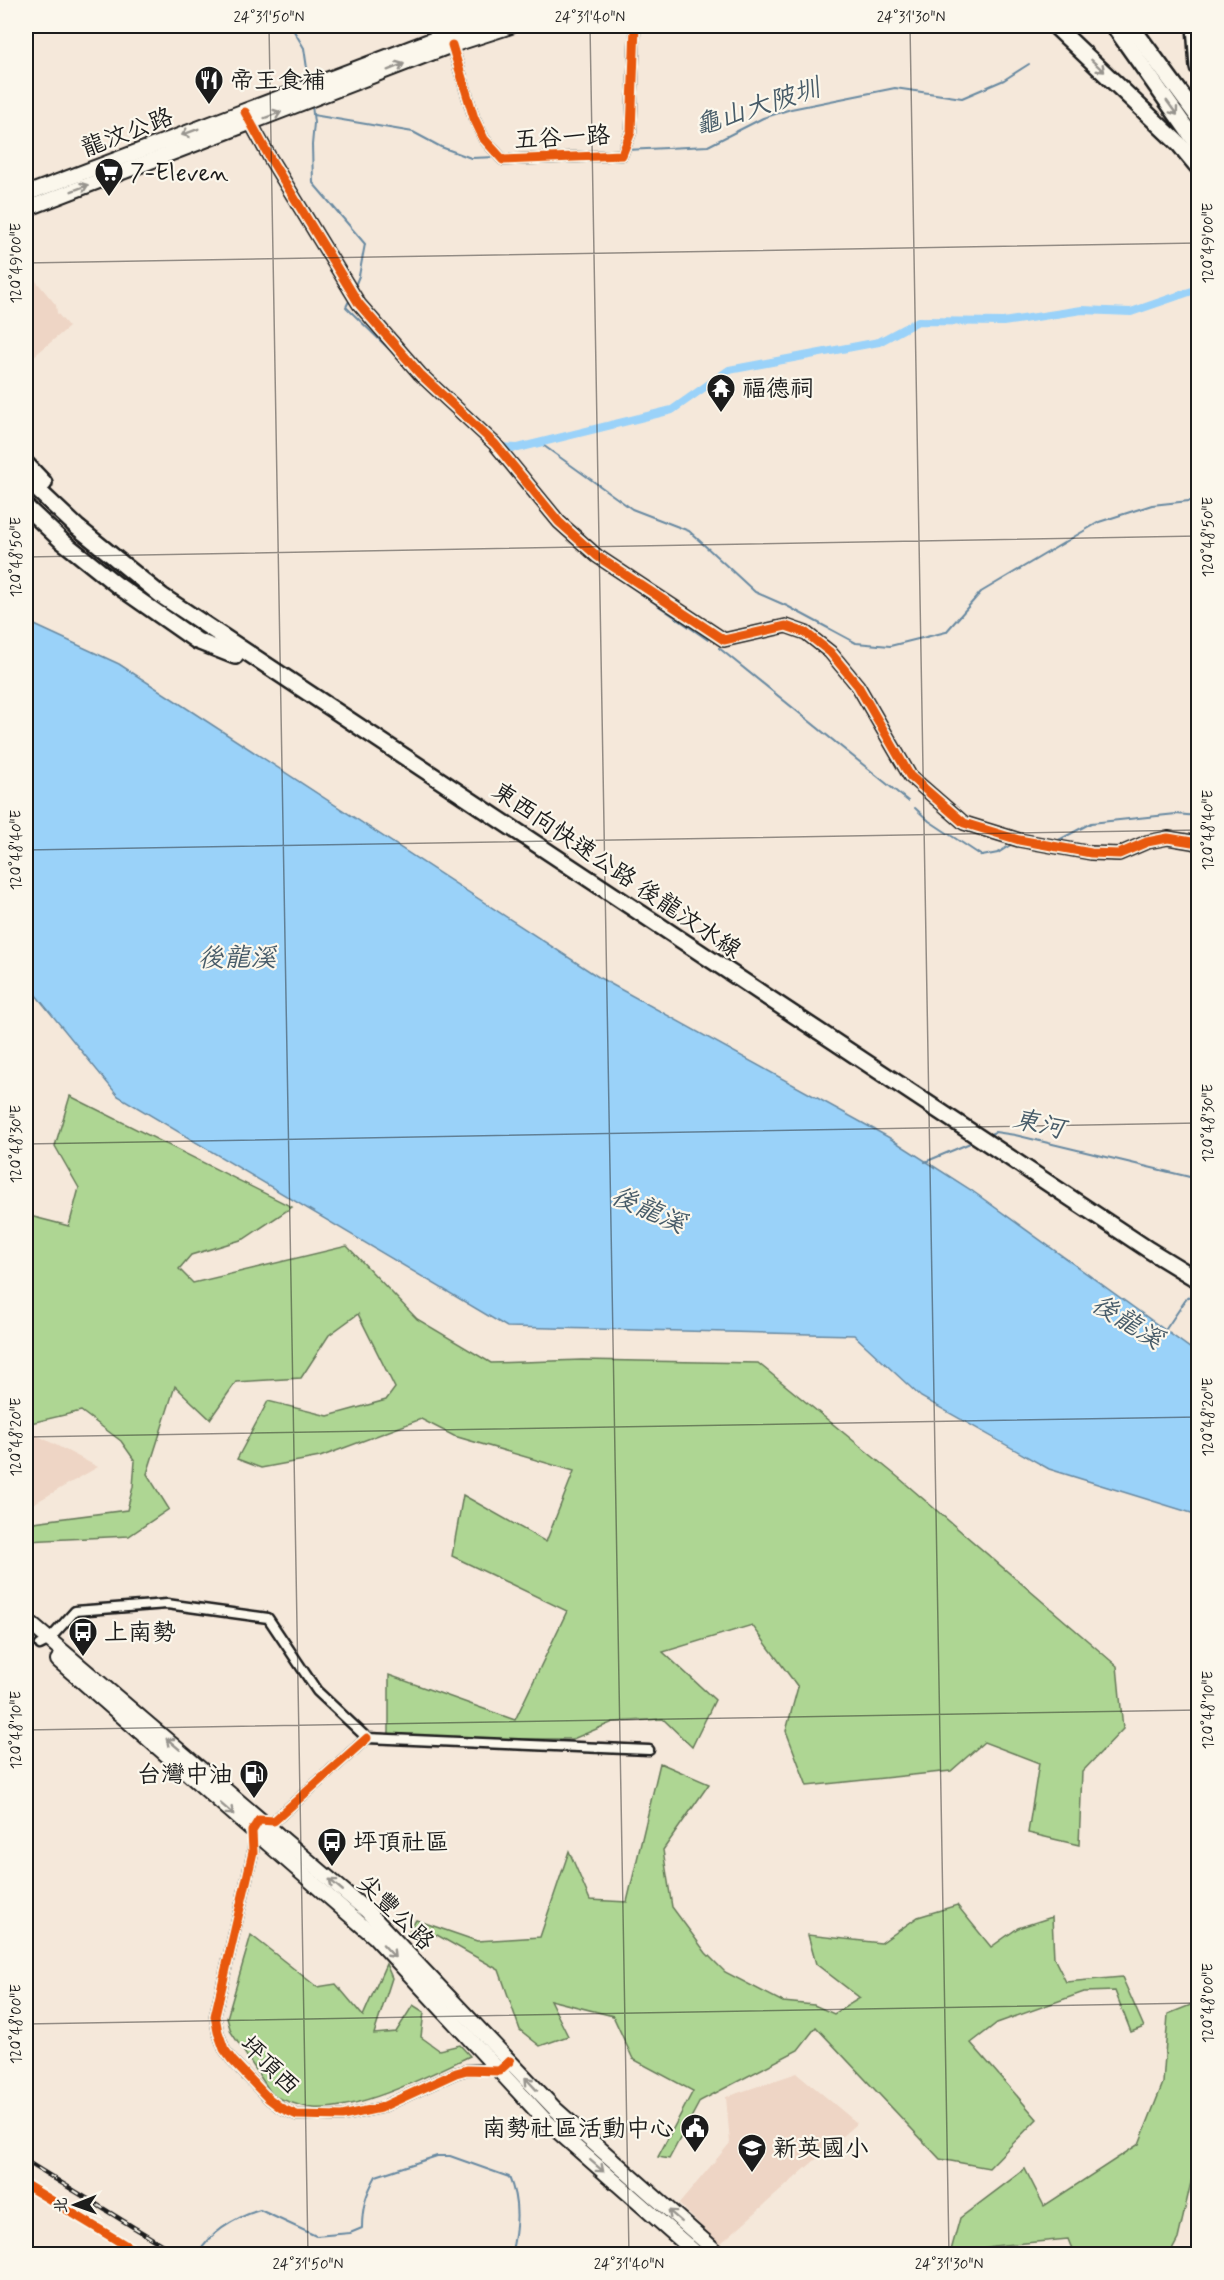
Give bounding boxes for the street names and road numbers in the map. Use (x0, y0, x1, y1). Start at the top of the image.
street label: 龍汶公路 (77, 102, 178, 165)
street label: 五谷一路 (513, 121, 611, 156)
street label: 東西向快速公路 後龍汶水線 (485, 776, 747, 966)
street label: 尖豐公路 (350, 1869, 440, 1958)
street label: 坪頂西 (233, 2030, 305, 2102)

